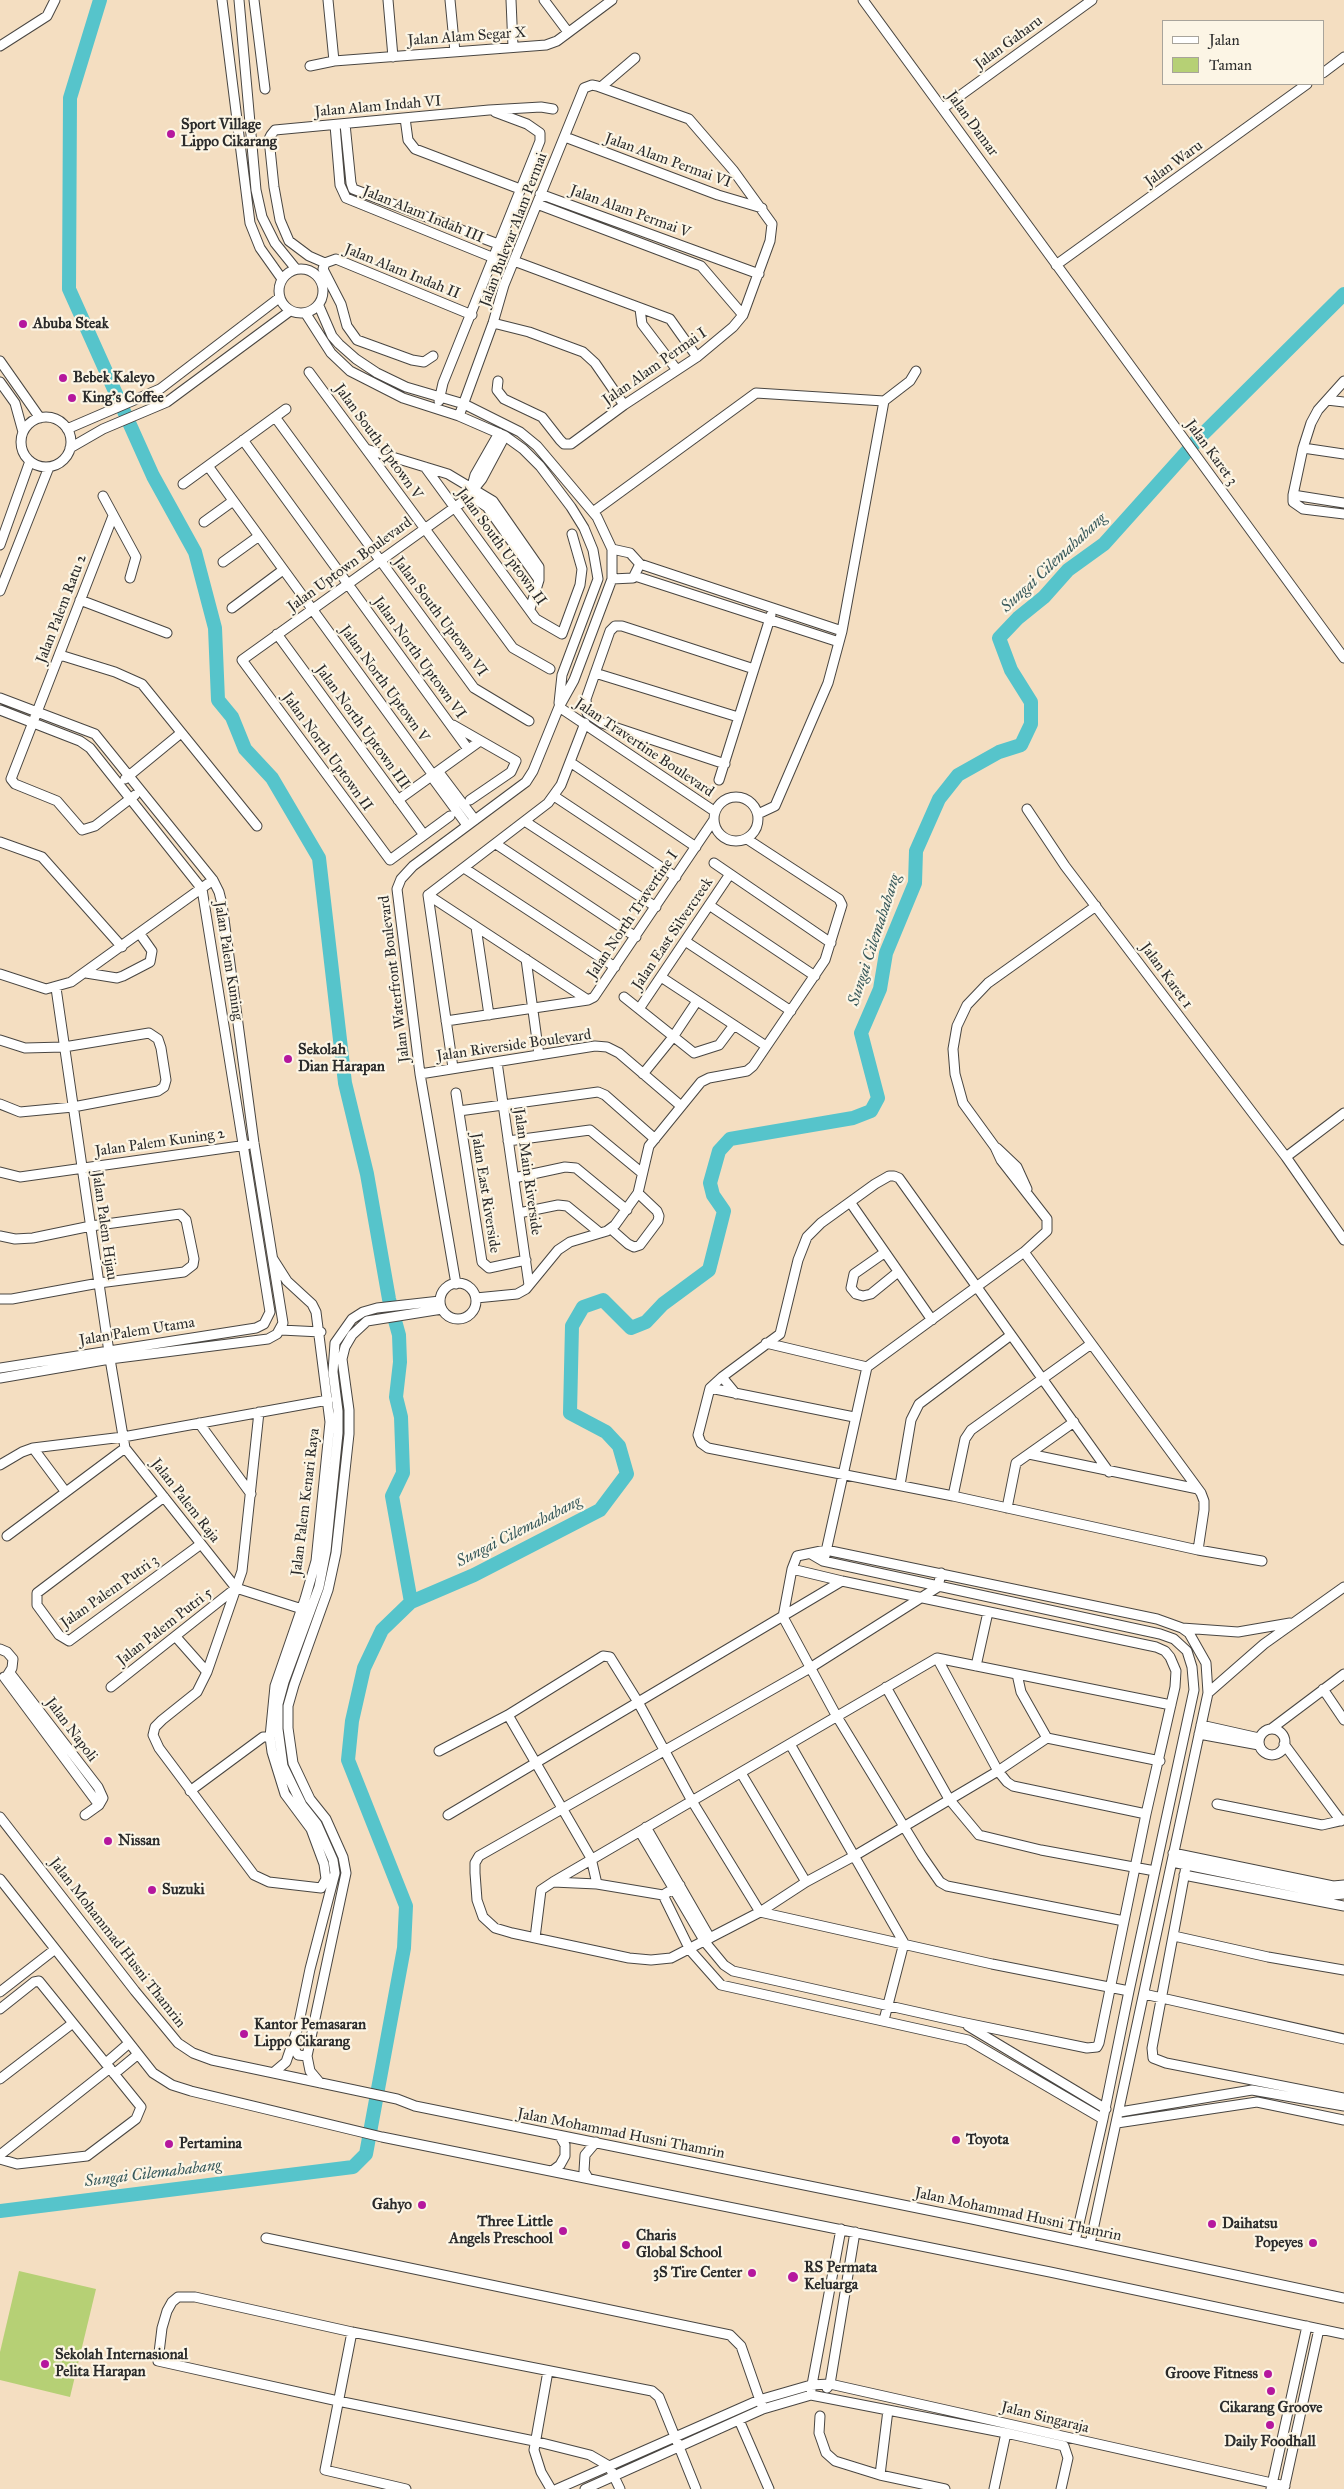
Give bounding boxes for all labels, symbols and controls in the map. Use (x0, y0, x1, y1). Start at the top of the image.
street label: Jalan Gaharu (972, 12, 1046, 74)
legend (1162, 20, 1324, 85)
street label: Jalan Alam Segar X (407, 24, 527, 50)
text: Jalan (1209, 31, 1240, 49)
text: Taman (1209, 56, 1252, 74)
street label: Jalan Damar (942, 88, 1002, 160)
street label: Jalan Alam Indah VI (314, 93, 442, 121)
place label: Sport Village Lippo Cikarang (181, 116, 277, 151)
marker: Sport Village Lippo Cikarang (165, 128, 177, 140)
street label: Jalan Alam Permai VI (602, 130, 734, 192)
street label: Jalan Waru (1141, 137, 1207, 191)
street label: Jalan Bulevar Alam Permai (476, 150, 552, 310)
street label: Jalan Alam Indah III (360, 182, 486, 248)
street label: Jalan Alam Permai V (567, 182, 693, 242)
street label: Jalan Alam Indah II (342, 241, 462, 303)
place label: Abuba Steak (33, 315, 109, 333)
marker: Abuba Steak (17, 318, 29, 330)
street label: Jalan Alam Permai I (599, 324, 711, 410)
place label: Bebek Kaleyo (73, 369, 155, 387)
marker: Bebek Kaleyo (57, 372, 69, 384)
street label: Jalan South Uptown V (330, 381, 426, 503)
place label: King's Coffee (82, 389, 164, 407)
marker: King's Coffee (66, 392, 78, 404)
street label: Jalan Karet 3 (1181, 417, 1241, 489)
street label: Jalan South Uptown II (452, 485, 550, 609)
water label: Sungai Cilemahabang (997, 509, 1111, 617)
street label: Jalan Uptown Boulevard (284, 514, 416, 616)
street label: Jalan Palem Ratu 2 (33, 552, 91, 666)
street label: Jalan South Uptown VI (389, 554, 491, 680)
street label: Jalan North Uptown VI (369, 593, 469, 723)
street label: Jalan North Uptown V (336, 622, 432, 746)
street label: Jalan North Uptown III (311, 661, 413, 793)
street label: Jalan North Uptown II (278, 689, 376, 815)
street label: Jalan Travertine Boulevard (571, 695, 717, 801)
street label: Jalan North Travertine I (583, 848, 683, 982)
water label: Sungai Cilemahabang (845, 872, 905, 1008)
street label: Jalan East Silvercreek (629, 874, 717, 994)
street label: Jalan Waterfront Boulevard (376, 895, 414, 1063)
street label: Jalan Palem Kuning (210, 900, 246, 1022)
street label: Jalan Karet 1 (1136, 940, 1196, 1012)
street label: Jalan Riverside Boulevard (435, 1026, 593, 1066)
place label: Sekolah Dian Harapan (298, 1041, 385, 1076)
marker: Sekolah Dian Harapan (282, 1053, 294, 1065)
street label: Jalan Main Riverside (509, 1107, 545, 1237)
street label: Jalan Palem Kuning 2 (94, 1125, 226, 1161)
street label: Jalan East Riverside (467, 1132, 503, 1254)
street label: Jalan Palem Hijau (87, 1170, 121, 1282)
street label: Jalan Palem Utama (78, 1314, 196, 1350)
street label: Jalan Palem Kenari Raya (288, 1427, 324, 1577)
street label: Jalan Palem Raja (147, 1456, 223, 1546)
water label: Sungai Cilemahabang (453, 1492, 585, 1572)
street label: Jalan Palem Putri 3 (58, 1552, 162, 1632)
street label: Jalan Palem Putri 5 (114, 1584, 216, 1670)
street label: Jalan Napoli (41, 1694, 101, 1766)
place label: Nissan (118, 1832, 160, 1850)
marker: Nissan (102, 1835, 114, 1847)
street label: Jalan Mohammad Husni Thamrin (45, 1854, 189, 2032)
place label: Suzuki (162, 1881, 205, 1899)
marker: Suzuki (146, 1884, 158, 1896)
place label: Kantor Pemasaran Lippo Cikarang (254, 2016, 366, 2051)
marker: Kantor Pemasaran Lippo Cikarang (238, 2028, 250, 2040)
street label: Jalan Mohammad Husni Thamrin (516, 2105, 726, 2163)
place label: Toyota (966, 2131, 1009, 2149)
marker: Toyota (950, 2134, 962, 2146)
place label: Pertamina (179, 2135, 242, 2153)
marker: Pertamina (163, 2138, 175, 2150)
water label: Sungai Cilemahabang (84, 2156, 222, 2192)
street label: Jalan Mohammad Husni Thamrin (913, 2184, 1123, 2246)
place label: Gahyo (372, 2196, 412, 2214)
marker: Gahyo (416, 2199, 428, 2211)
place label: Three Little Angels Preschool (449, 2213, 553, 2248)
place label: Daihatsu (1222, 2215, 1278, 2233)
marker: Daihatsu (1206, 2218, 1218, 2230)
marker: Three Little Angels Preschool (557, 2225, 569, 2237)
place label: Charis Global School (636, 2227, 722, 2262)
place label: Popeyes (1255, 2234, 1303, 2252)
marker: Popeyes (1307, 2237, 1319, 2249)
marker: Charis Global School (620, 2239, 632, 2251)
place label: RS Permata Keluarga (804, 2259, 877, 2294)
place label: 3S Tire Center (653, 2264, 742, 2282)
marker: 3S Tire Center (746, 2267, 758, 2279)
marker: RS Permata Keluarga (786, 2270, 800, 2284)
place label: Sekolah Internasional Pelita Harapan (55, 2346, 188, 2381)
marker: Sekolah Internasional Pelita Harapan (39, 2358, 51, 2370)
place label: Groove Fitness (1165, 2365, 1258, 2383)
marker: Groove Fitness (1262, 2368, 1274, 2380)
marker: Cikarang Groove (1265, 2385, 1277, 2397)
street label: Jalan Singaraja (999, 2398, 1091, 2438)
place label: Cikarang Groove (1220, 2399, 1322, 2417)
marker: Daily Foodhall (1264, 2419, 1276, 2431)
place label: Daily Foodhall (1224, 2433, 1316, 2451)

